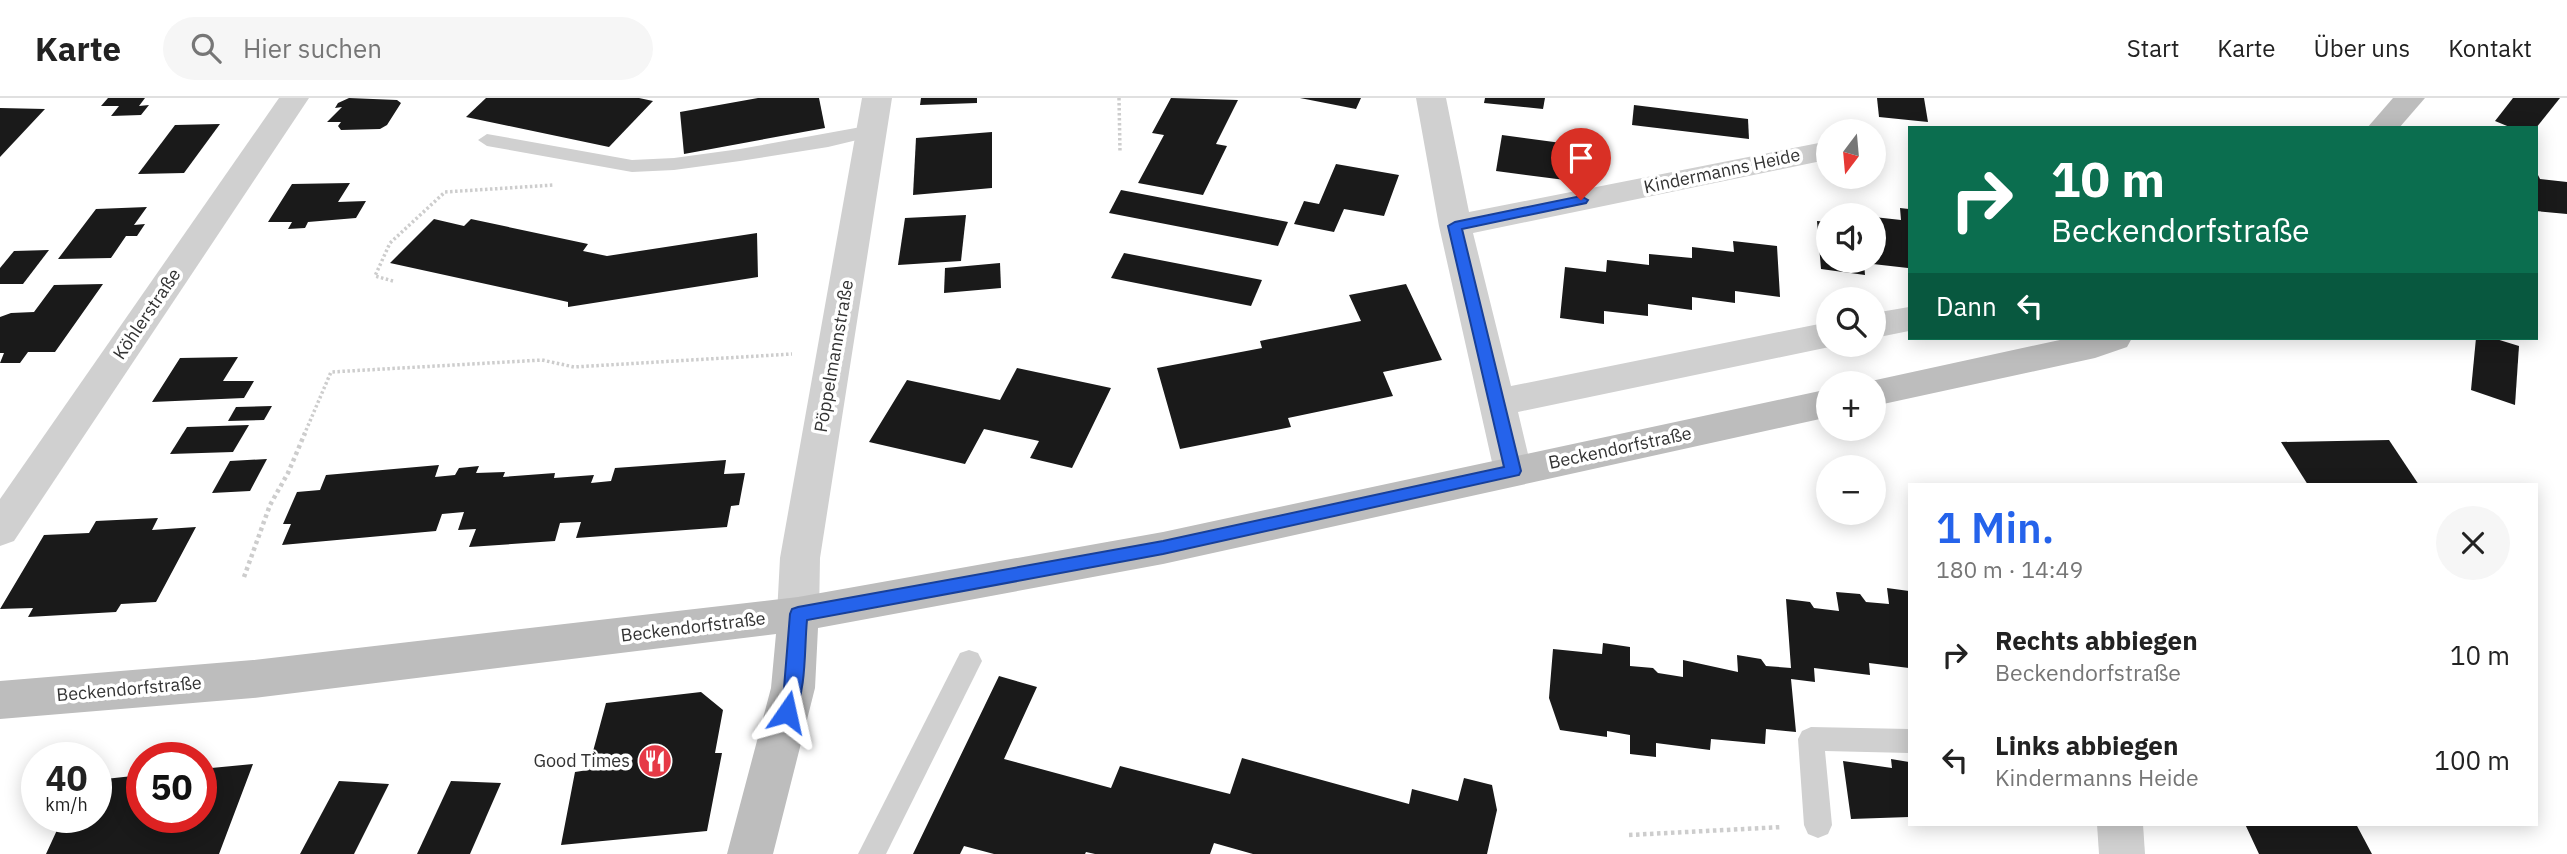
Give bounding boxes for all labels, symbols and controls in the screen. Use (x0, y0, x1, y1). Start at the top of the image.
search box (163, 17, 653, 80)
text: Karte (35, 27, 121, 70)
icon: search (187, 29, 225, 67)
text: Hier suchen (243, 31, 382, 65)
text: Start (2127, 32, 2179, 64)
text: Karte (2217, 32, 2275, 64)
text: Über uns (2313, 32, 2410, 64)
text: Kontakt (2448, 32, 2532, 64)
north arrow (1816, 119, 1886, 189)
map controls (1816, 119, 1886, 525)
pin (1551, 128, 1611, 200)
icon: arrive (1562, 139, 1600, 177)
street label: Kindermanns Heide (1642, 143, 1802, 198)
text: 10 m (2051, 147, 2165, 210)
icon: right (1936, 154, 2027, 245)
button: sound (1816, 203, 1886, 273)
text: Beckendorfstraße (2051, 209, 2310, 251)
street label: Köhlerstraße (108, 264, 186, 364)
street label: Pöppelmannstraße (809, 278, 858, 434)
button: search (1816, 287, 1886, 357)
icon: left (2011, 287, 2049, 325)
text: Dann (1936, 289, 1997, 323)
button: + (1816, 371, 1886, 441)
street label: Beckendorfstraße (1546, 421, 1694, 474)
button: − (1816, 455, 1886, 525)
text: 1 Min. (1936, 500, 2054, 555)
button: close (2436, 506, 2510, 580)
text: 180 m · 14:49 (1936, 554, 2083, 584)
street label: Beckendorfstraße (619, 606, 767, 647)
text: Rechts abbiegen (1995, 623, 2198, 657)
icon: right (1936, 636, 1974, 674)
text: 10 m (2450, 638, 2510, 672)
text: Beckendorfstraße (1995, 657, 2181, 687)
street label: Beckendorfstraße (55, 671, 203, 706)
position arrow (750, 675, 824, 749)
text: Links abbiegen (1995, 728, 2178, 762)
icon: left (1936, 741, 1974, 779)
speed limit sign: 50 (126, 742, 217, 833)
restaurant icon: Good Times (636, 742, 674, 780)
text: 100 m (2434, 743, 2510, 777)
place label: Good Times (533, 749, 630, 772)
text: 40 (45, 755, 88, 801)
text: Kindermanns Heide (1995, 762, 2199, 792)
text: km/h (45, 793, 88, 816)

